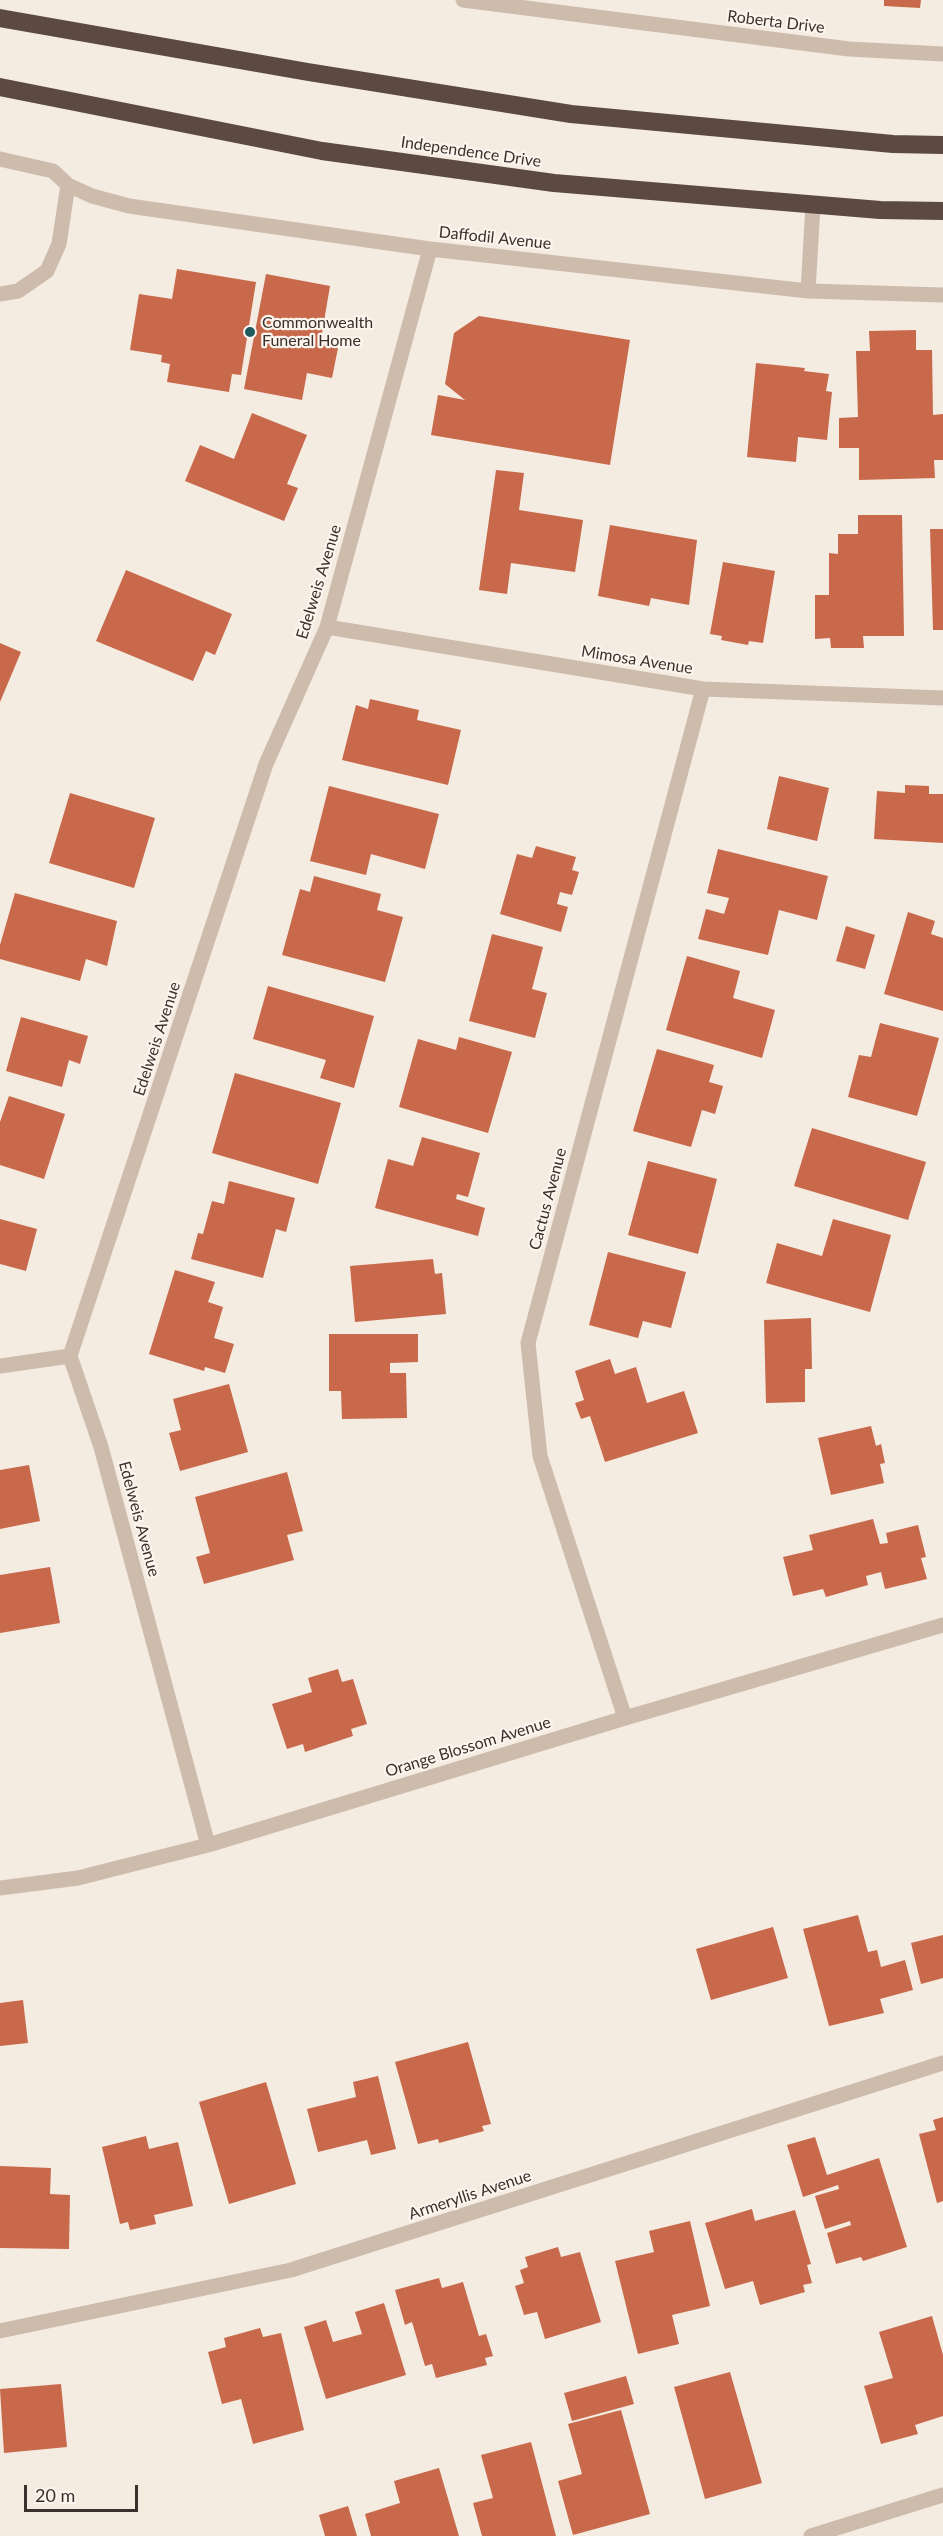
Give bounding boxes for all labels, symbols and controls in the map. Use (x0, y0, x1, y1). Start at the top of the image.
street label: Roberta Drive (726, 7, 826, 37)
street label: Independence Drive (400, 133, 542, 171)
street label: Daffodil Avenue (438, 223, 552, 253)
place label: Commonwealth Funeral Home (262, 313, 373, 351)
marker: Commonwealth Funeral Home (243, 325, 257, 339)
street label: Edelweis Avenue (292, 522, 346, 642)
street label: Mimosa Avenue (580, 642, 694, 678)
street label: Edelweis Avenue (130, 980, 184, 1098)
street label: Cactus Avenue (525, 1146, 571, 1252)
street label: Edelweis Avenue (114, 1459, 164, 1579)
street label: Orange Blossom Avenue (383, 1713, 553, 1781)
street label: Armeryllis Avenue (406, 2166, 534, 2224)
scale bar (27, 2473, 141, 2511)
text: 20 m (35, 2484, 75, 2506)

